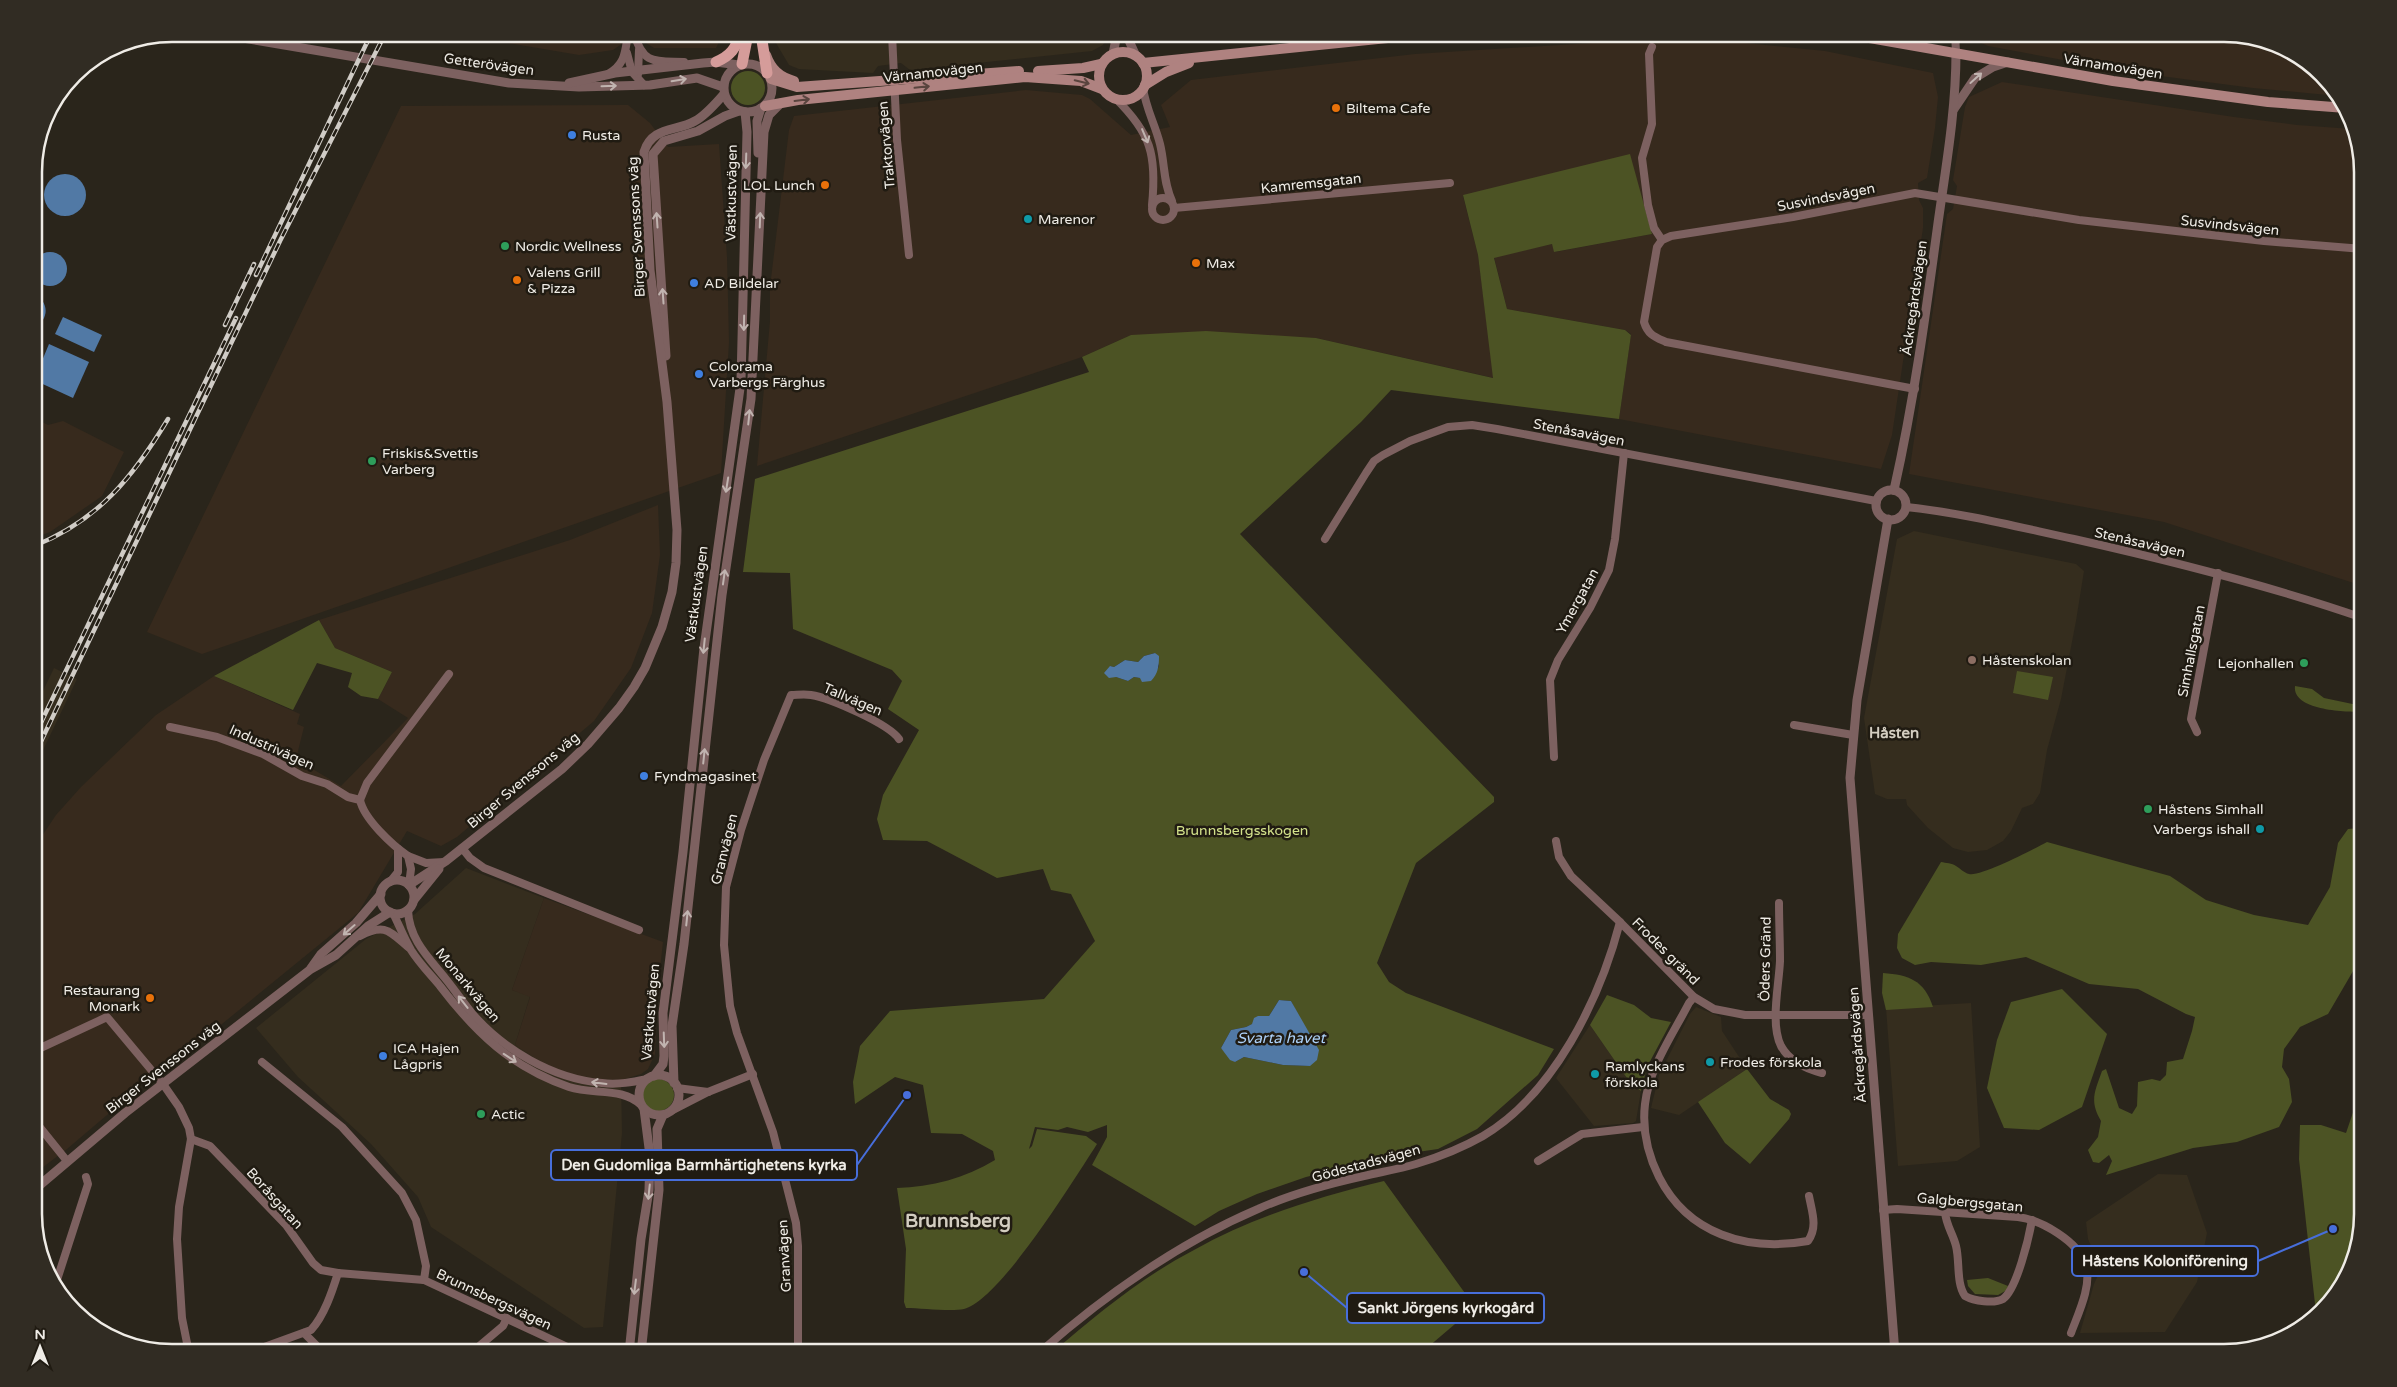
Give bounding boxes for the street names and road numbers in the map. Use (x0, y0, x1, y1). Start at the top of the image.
street label: Getterövägen (443, 50, 535, 79)
street label: Värnamovägen (2062, 50, 2164, 83)
street label: Värnamovägen (882, 59, 984, 86)
street label: Traktorvägen (874, 100, 899, 190)
street label: Västkustvägen (722, 144, 741, 242)
street label: Birger Svenssons väg (624, 156, 649, 298)
street label: Kamremsgatan (1260, 170, 1362, 197)
street label: Susvindsvägen (1776, 180, 1876, 215)
street label: Susvindsvägen (2180, 212, 2280, 239)
street label: Äckregårdsvägen (1898, 239, 1931, 357)
street label: Stenåsavägen (1532, 415, 1626, 450)
street label: Stenåsavägen (2093, 524, 2187, 561)
street label: Västkustvägen (681, 545, 712, 643)
street label: Ymergatan (1553, 566, 1602, 637)
street label: Simhallsgatan (2174, 604, 2209, 698)
street label: Tallvägen (821, 679, 885, 720)
street label: Industrivägen (227, 721, 317, 774)
street label: Birger Svenssons väg (464, 729, 583, 832)
street label: Granvägen (707, 812, 742, 886)
street label: Frodes gränd (1628, 914, 1703, 989)
street label: Öders Gränd (1756, 916, 1775, 1002)
street label: Monarkvägen (432, 945, 504, 1026)
street label: Västkustvägen (638, 963, 663, 1061)
street label: Äckregårdsvägen (1845, 986, 1870, 1104)
street label: Birger Svenssons väg (103, 1017, 224, 1117)
street label: Gödestadsvägen (1310, 1141, 1422, 1186)
street label: Boråsgatan (243, 1164, 306, 1232)
street label: Galgbergsgatan (1916, 1189, 2024, 1216)
street label: Granvägen (774, 1219, 795, 1293)
street label: Brunnsbergsvägen (433, 1265, 554, 1334)

